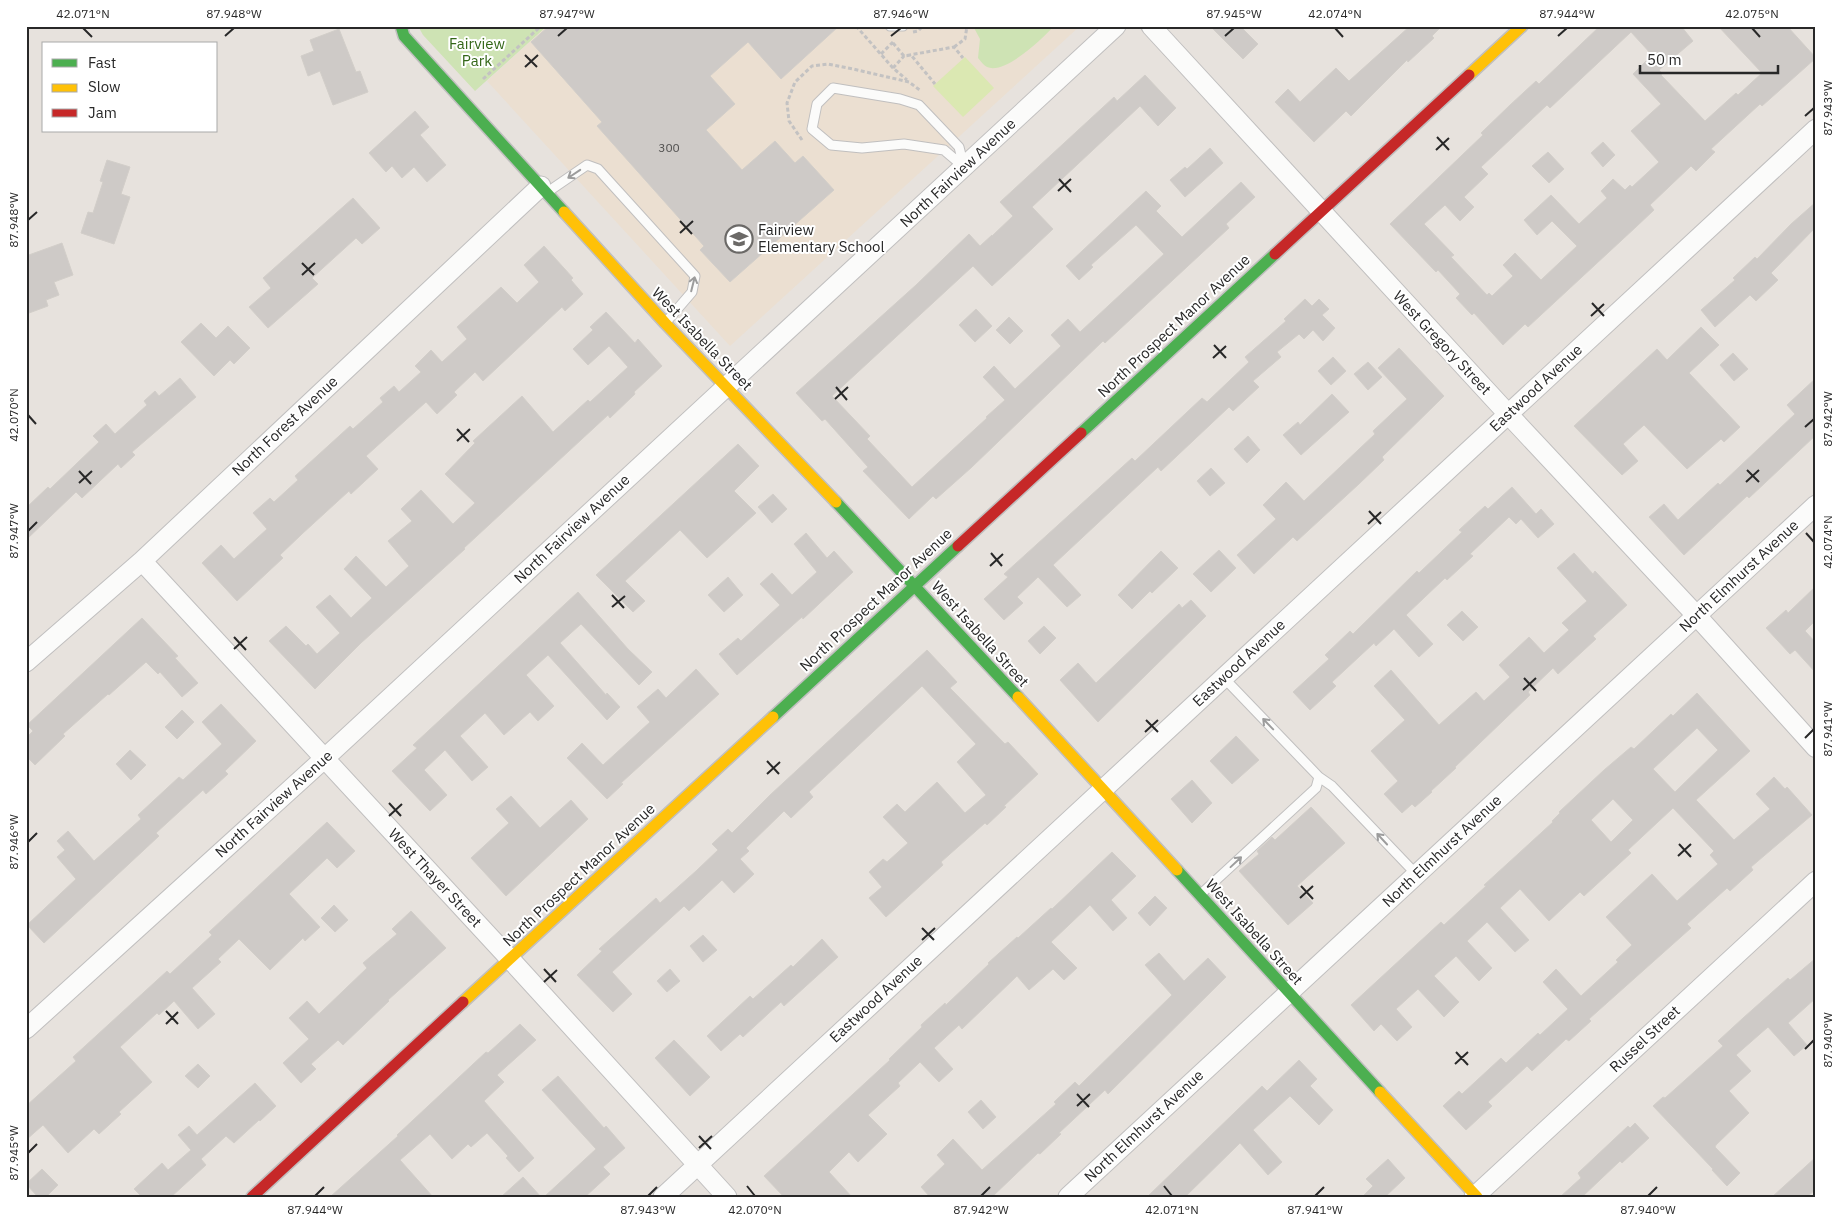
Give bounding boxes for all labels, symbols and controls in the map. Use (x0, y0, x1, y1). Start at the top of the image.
text: 42.071°N (56, 6, 110, 21)
text: 87.948°W (206, 6, 262, 21)
text: 87.947°W (539, 6, 595, 21)
text: 87.946°W (873, 6, 929, 21)
text: 87.945°W (1206, 6, 1262, 21)
text: 42.074°N (1308, 6, 1362, 21)
text: 87.944°W (1539, 6, 1595, 21)
text: 42.075°N (1725, 6, 1779, 21)
park label: Fairview Park (449, 34, 505, 70)
legend (42, 42, 218, 132)
scale bar (1640, 42, 1777, 74)
text: 50 m (1647, 50, 1682, 69)
text: Fast (88, 53, 116, 72)
text: Slow (88, 77, 121, 96)
text: 87.943°W (1820, 80, 1835, 136)
text: Jam (88, 103, 117, 122)
street label: North Fairview Avenue (896, 114, 1020, 231)
house number: 300 (658, 140, 680, 155)
one-way arrow (568, 169, 582, 179)
text: 87.948°W (6, 192, 21, 248)
place label: Fairview Elementary School (758, 220, 885, 256)
school or university icon: Fairview Elementary School (724, 224, 754, 254)
street label: North Prospect Manor Avenue (1093, 250, 1254, 401)
one-way arrow (689, 276, 698, 292)
street label: West Isabella Street (648, 283, 757, 394)
street label: West Gregory Street (1389, 287, 1496, 399)
street label: Eastwood Avenue (1485, 340, 1586, 435)
street label: North Forest Avenue (228, 372, 342, 480)
text: 42.070°N (6, 388, 21, 442)
text: 87.942°W (1820, 391, 1835, 447)
street label: North Fairview Avenue (510, 470, 634, 587)
text: 87.947°W (6, 503, 21, 559)
street label: North Elmhurst Avenue (1675, 515, 1802, 636)
text: 42.074°N (1820, 515, 1835, 569)
street label: North Prospect Manor Avenue (795, 524, 956, 675)
street label: West Isabella Street (928, 577, 1033, 691)
street label: Eastwood Avenue (1188, 615, 1289, 710)
text: 87.941°W (1820, 701, 1835, 757)
one-way arrow (1262, 718, 1274, 730)
street label: North Fairview Avenue (211, 746, 336, 861)
street label: North Elmhurst Avenue (1378, 790, 1505, 911)
street label: North Prospect Manor Avenue (498, 799, 659, 950)
text: 87.946°W (6, 814, 21, 870)
street label: West Thayer Street (385, 824, 486, 931)
one-way arrow (1376, 833, 1388, 845)
one-way arrow (1230, 856, 1243, 868)
street label: West Isabella Street (1202, 875, 1307, 989)
street label: Eastwood Avenue (825, 951, 926, 1046)
street label: Russel Street (1605, 1001, 1684, 1076)
text: 87.940°W (1820, 1012, 1835, 1068)
street label: North Elmhurst Avenue (1080, 1065, 1207, 1186)
text: 87.945°W (6, 1125, 21, 1181)
text: 87.944°W (287, 1202, 343, 1217)
text: 87.943°W (620, 1202, 676, 1217)
text: 42.070°N (728, 1202, 782, 1217)
text: 87.942°W (953, 1202, 1009, 1217)
text: 42.071°N (1145, 1202, 1199, 1217)
text: 87.941°W (1287, 1202, 1343, 1217)
text: 87.940°W (1620, 1202, 1676, 1217)

